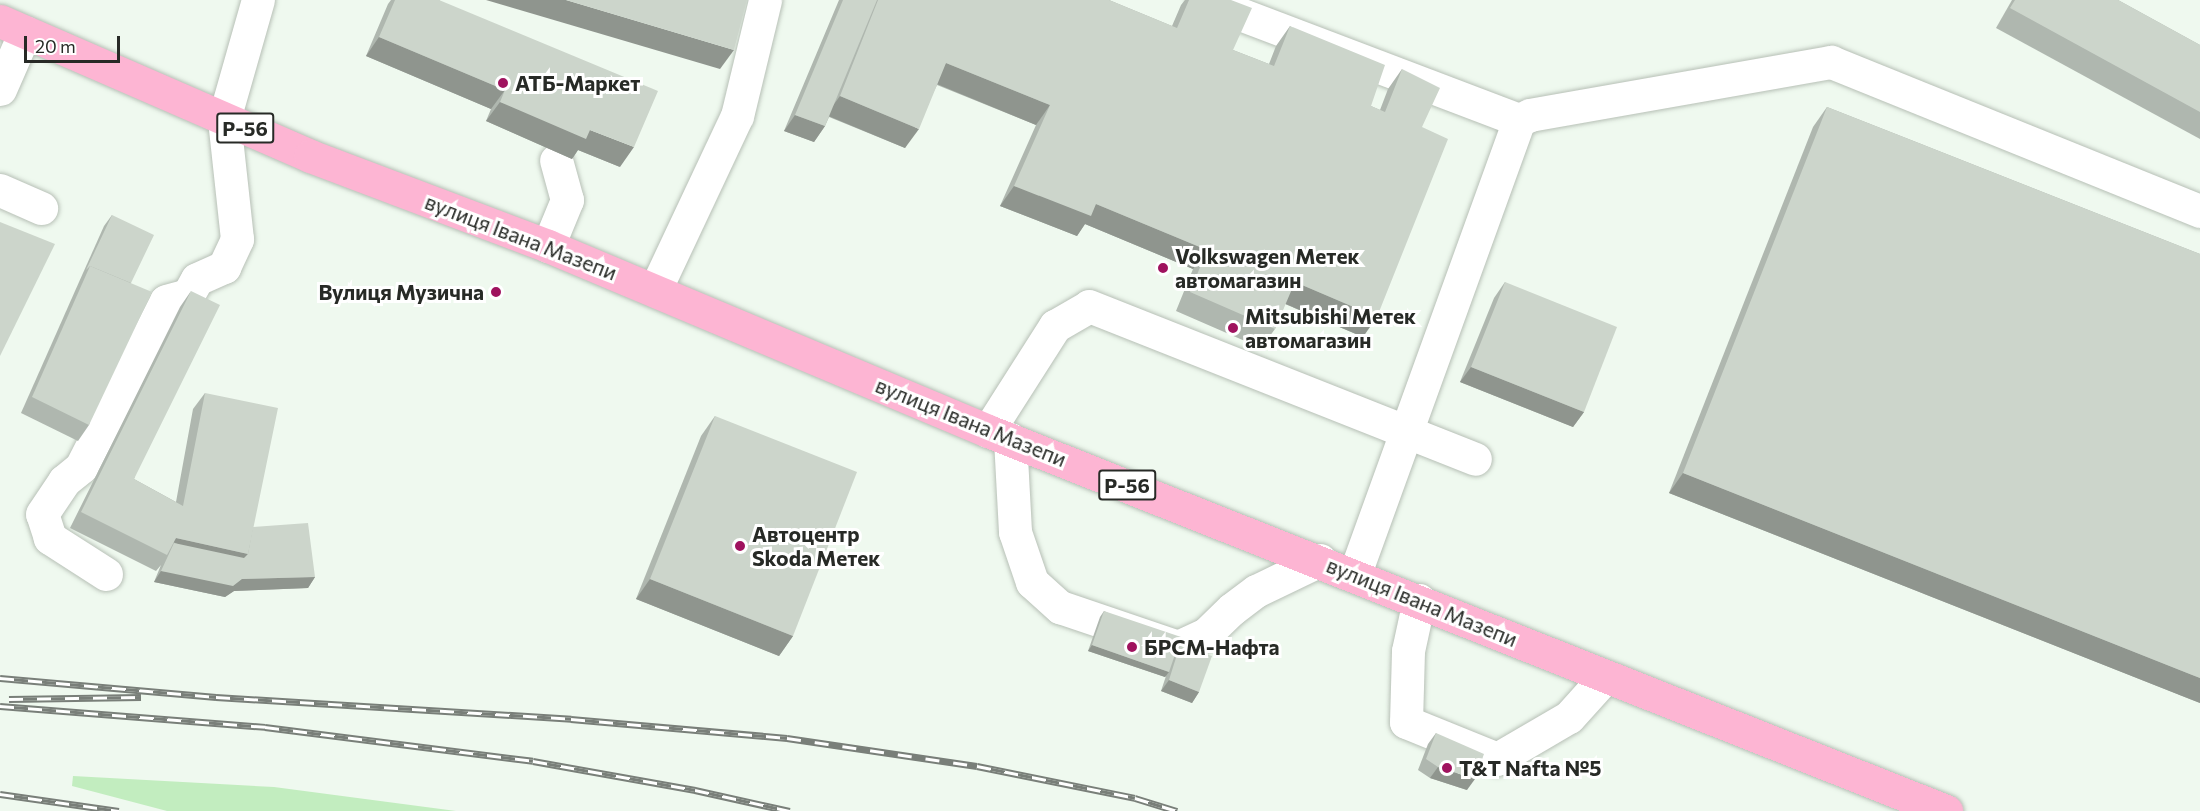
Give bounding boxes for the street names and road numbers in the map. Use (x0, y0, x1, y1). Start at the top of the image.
road number: Р-56 (215, 111, 275, 145)
street label: вулиця Івана Мазепи (422, 189, 620, 285)
street label: вулиця Івана Мазепи (872, 372, 1070, 472)
road number: Р-56 (1097, 468, 1157, 502)
street label: вулиця Івана Мазепи (1323, 552, 1521, 652)

